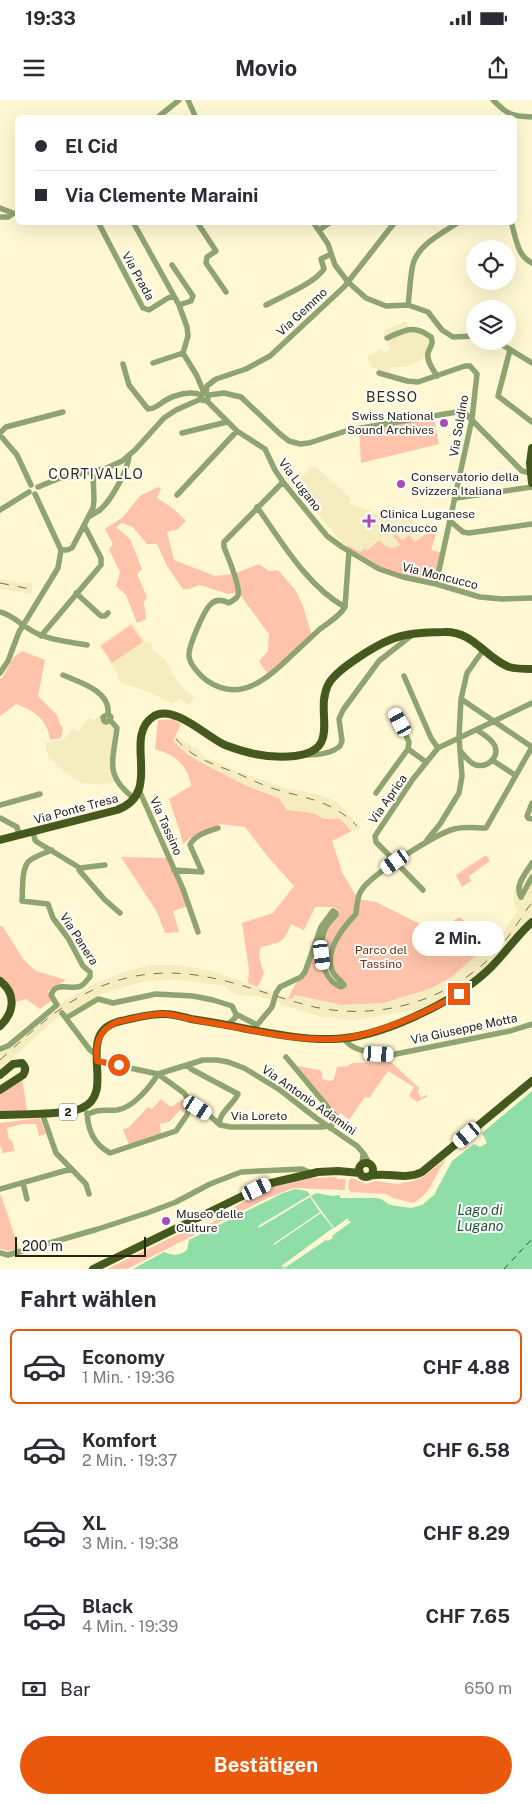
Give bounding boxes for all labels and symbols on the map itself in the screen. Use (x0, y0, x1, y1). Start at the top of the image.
street label: Via Prada (119, 249, 157, 303)
street label: Via Gemmo (274, 285, 330, 339)
district label: BESSO (366, 389, 418, 405)
street label: Via Soldino (447, 394, 471, 458)
place label: Swiss National Sound Archives (347, 409, 434, 437)
marker: Swiss National Sound Archives (438, 417, 450, 429)
street label: Via Lugano (276, 456, 324, 514)
district label: CORTIVALLO (48, 466, 144, 482)
place label: Conservatorio della Svizzera Italiana (411, 470, 519, 498)
marker: Conservatorio della Svizzera Italiana (395, 478, 407, 490)
place label: Clinica Luganese Moncucco (380, 507, 475, 535)
marker: Clinica Luganese Moncucco (362, 514, 376, 528)
street label: Via Moncucco (400, 560, 480, 592)
car (386, 705, 413, 739)
street label: Via Aprica (366, 772, 410, 826)
street label: Via Ponte Tresa (32, 791, 120, 827)
street label: Via Tassino (147, 795, 185, 858)
car (378, 847, 411, 877)
street label: Via Panera (57, 910, 101, 968)
callout: 2 Min. (413, 922, 505, 956)
car (312, 939, 331, 971)
park label: Parco del Tassino (355, 943, 408, 971)
route end (448, 983, 470, 1005)
street label: Via Giuseppe Motta (409, 1011, 519, 1047)
car (363, 1046, 394, 1062)
route start (108, 1054, 130, 1076)
street label: Via Antonio Adamini (259, 1062, 359, 1138)
car (181, 1094, 214, 1122)
road number: 2 (59, 1104, 77, 1120)
street label: Via Loreto (231, 1109, 287, 1123)
car (450, 1120, 483, 1150)
car (240, 1176, 273, 1202)
water label: Lago di Lugano (457, 1202, 504, 1234)
place label: Museo delle Culture (176, 1207, 244, 1235)
marker: Museo delle Culture (160, 1215, 172, 1227)
scale bar (15, 1234, 146, 1257)

